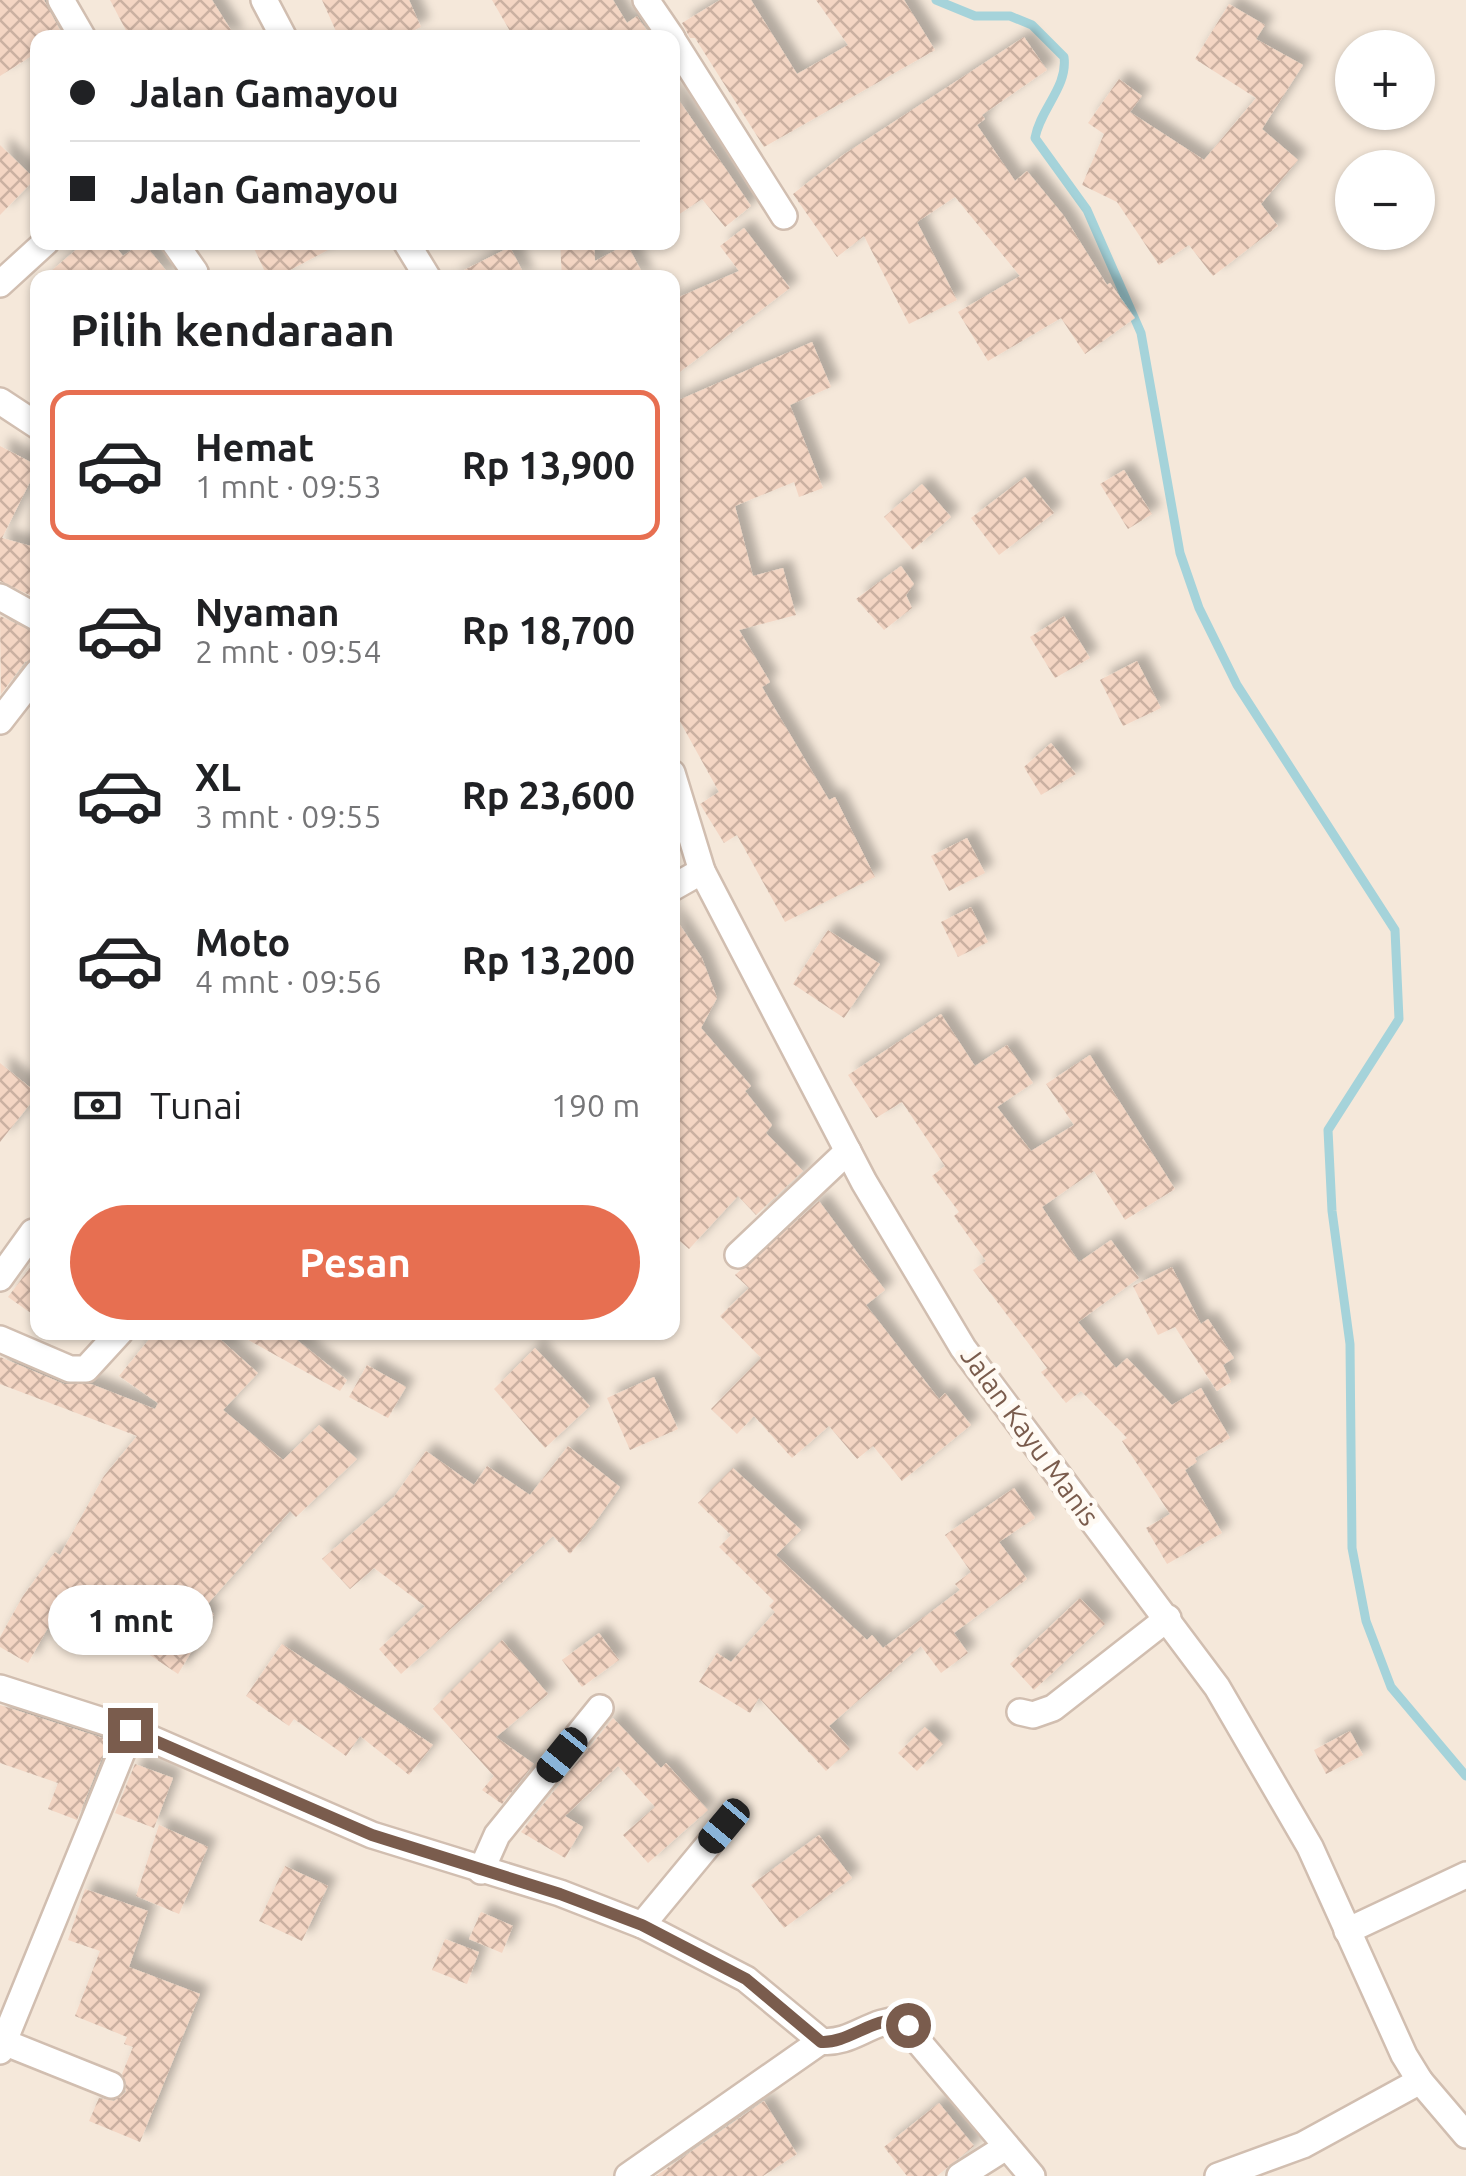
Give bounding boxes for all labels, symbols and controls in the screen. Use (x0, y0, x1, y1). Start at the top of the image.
map controls (1335, 30, 1435, 250)
button: + (1335, 30, 1435, 130)
text: Jalan Gamayou (130, 72, 399, 114)
button: − (1335, 150, 1435, 250)
text: Jalan Gamayou (130, 168, 399, 210)
text: Pilih kendaraan (70, 304, 395, 355)
icon: car (75, 420, 165, 510)
text: Hemat (195, 426, 314, 468)
text: Rp 13,900 (462, 444, 635, 486)
text: 1 mnt · 09:53 (195, 468, 381, 504)
icon: car (75, 585, 165, 675)
text: Nyaman (195, 591, 340, 633)
text: Rp 18,700 (462, 609, 635, 651)
text: 2 mnt · 09:54 (195, 633, 381, 669)
icon: car (75, 750, 165, 840)
text: XL (195, 756, 241, 798)
text: Rp 23,600 (462, 774, 635, 816)
text: 3 mnt · 09:55 (195, 798, 381, 834)
icon: car (75, 915, 165, 1005)
text: Moto (195, 921, 290, 963)
text: Rp 13,200 (462, 939, 635, 981)
text: 4 mnt · 09:56 (195, 963, 381, 999)
icon: cash (70, 1078, 125, 1133)
text: Tunai (150, 1084, 242, 1126)
text: 190 m (551, 1087, 640, 1123)
button: Pesan (70, 1205, 640, 1320)
street label: Jalan Kayu Manis (955, 1340, 1106, 1531)
callout: 1 mnt (48, 1585, 212, 1655)
text: 1 mnt (88, 1602, 173, 1638)
route end (108, 1708, 153, 1753)
car (531, 1722, 593, 1788)
car (693, 1793, 755, 1859)
route start (886, 2003, 931, 2048)

